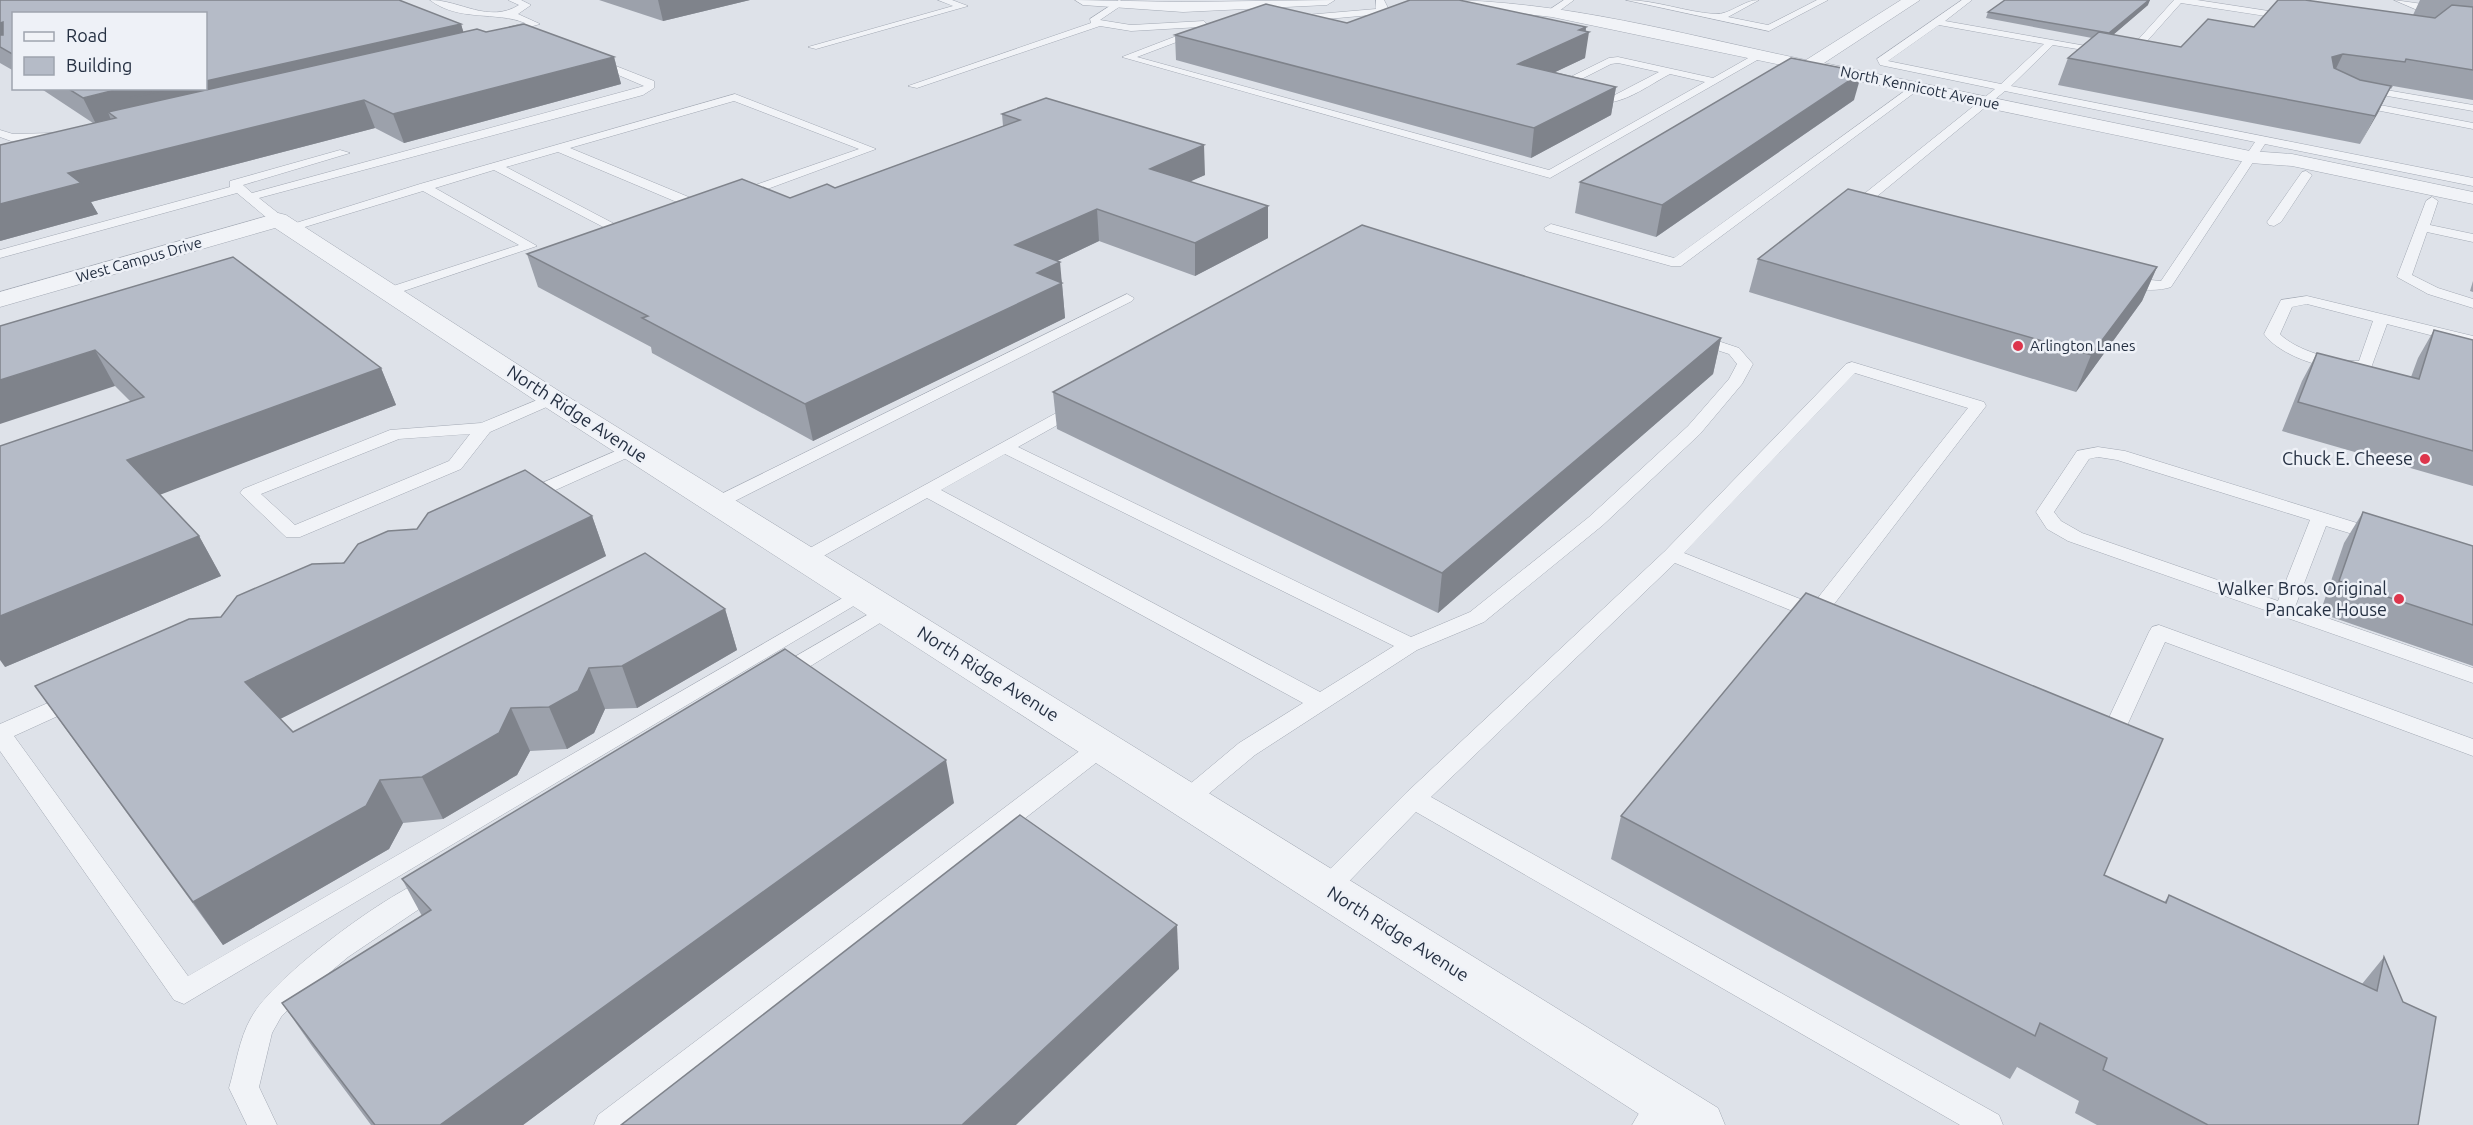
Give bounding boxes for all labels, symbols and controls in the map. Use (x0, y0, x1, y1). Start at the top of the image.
legend (12, 12, 207, 90)
text: Road (66, 25, 108, 45)
text: Building (66, 55, 132, 75)
street label: North Kennicott Avenue (1839, 62, 2001, 113)
street label: West Campus Drive (74, 233, 204, 286)
place label: Arlington Lanes (2030, 337, 2136, 354)
marker: Arlington Lanes (2011, 339, 2025, 353)
street label: North Ridge Avenue (504, 360, 651, 466)
place label: Chuck E. Cheese (2282, 448, 2413, 468)
marker: Chuck E. Cheese (2418, 452, 2432, 466)
place label: Walker Bros. Original Pancake House (2218, 578, 2387, 619)
marker: Walker Bros. Original Pancake House (2392, 592, 2406, 606)
street label: North Ridge Avenue (914, 622, 1063, 725)
street label: North Ridge Avenue (1324, 882, 1473, 985)

